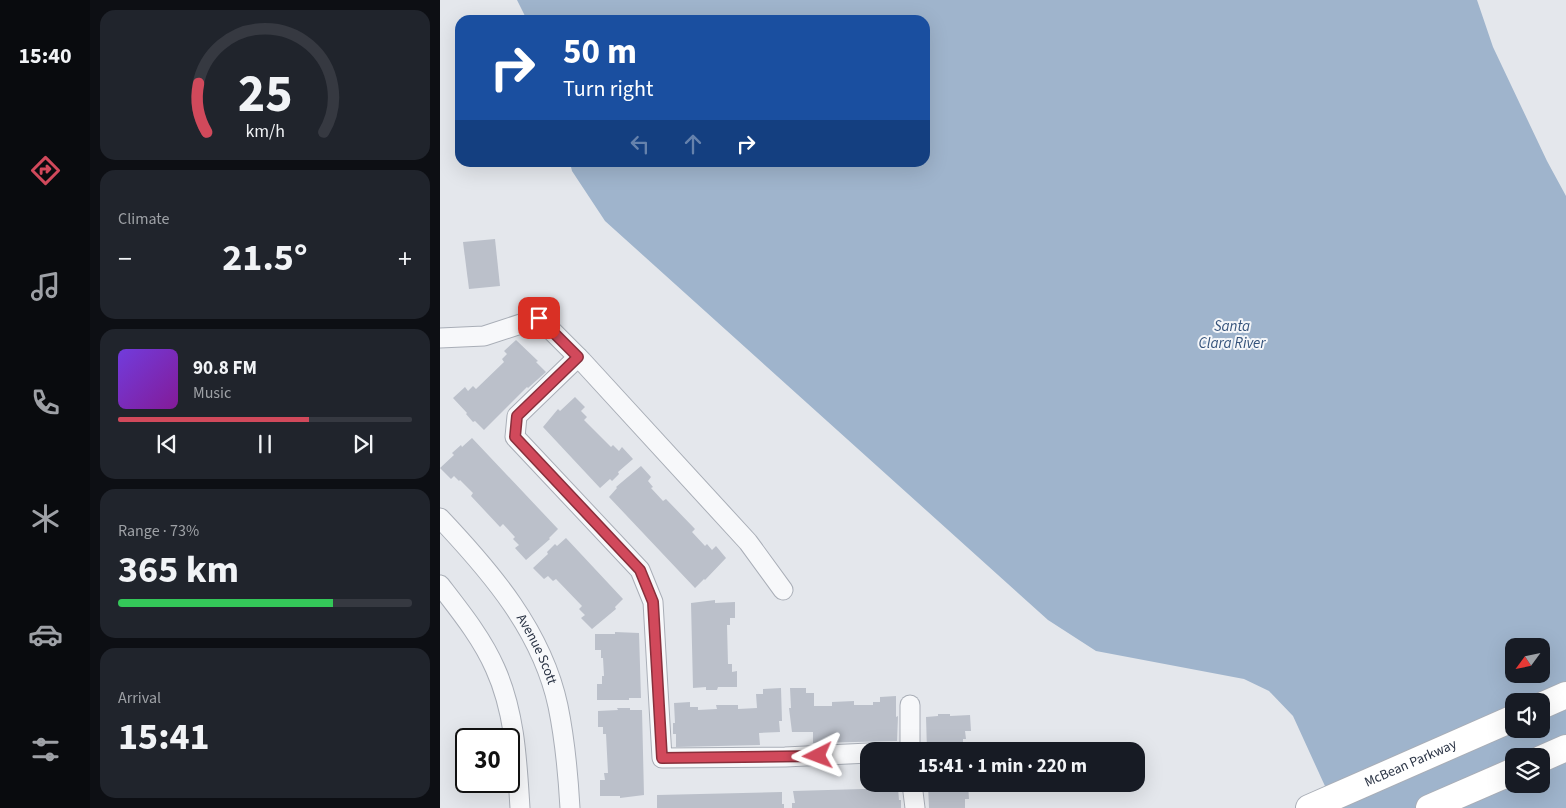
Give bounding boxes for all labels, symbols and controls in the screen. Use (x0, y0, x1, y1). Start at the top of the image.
text: 50 m (563, 27, 637, 77)
icon: right (480, 35, 545, 100)
text: 15:40 (18, 40, 72, 72)
text: 25 (238, 58, 292, 132)
text: Turn right (563, 73, 653, 105)
text: km/h (245, 119, 285, 144)
icon: left (626, 130, 654, 158)
icon: ahead (679, 130, 707, 158)
icon: right (732, 130, 760, 158)
icon: directions (28, 153, 63, 188)
text: Climate (118, 208, 169, 230)
text: 21.5° (222, 231, 308, 285)
text: − (118, 239, 132, 279)
text: + (398, 239, 412, 279)
icon: music (28, 269, 63, 304)
pin (518, 297, 560, 339)
icon: arrive (525, 304, 553, 332)
water label: Santa Clara River (1199, 316, 1266, 354)
text: 90.8 FM (193, 355, 257, 382)
text: Music (193, 382, 231, 404)
icon: phone (28, 385, 63, 420)
icon: previous (153, 430, 181, 458)
icon: pause (251, 430, 279, 458)
icon: next (349, 430, 377, 458)
icon: climate (28, 501, 63, 536)
text: Range · 73% (118, 520, 199, 542)
text: 365 km (118, 543, 239, 597)
street label: Avenue Scott (511, 610, 562, 687)
icon: car (28, 617, 63, 652)
north arrow (1505, 638, 1550, 682)
map controls (1505, 638, 1550, 793)
text: Arrival (118, 687, 161, 709)
button: sound (1505, 693, 1550, 738)
text: 15:41 (118, 710, 210, 764)
speed limit sign: 30 (455, 728, 520, 793)
position arrow (791, 729, 843, 781)
icon: filters (28, 732, 63, 767)
street label: McBean Parkway (1361, 734, 1460, 792)
button: layers (1505, 748, 1550, 793)
text: 15:41 · 1 min · 220 m (918, 753, 1087, 780)

